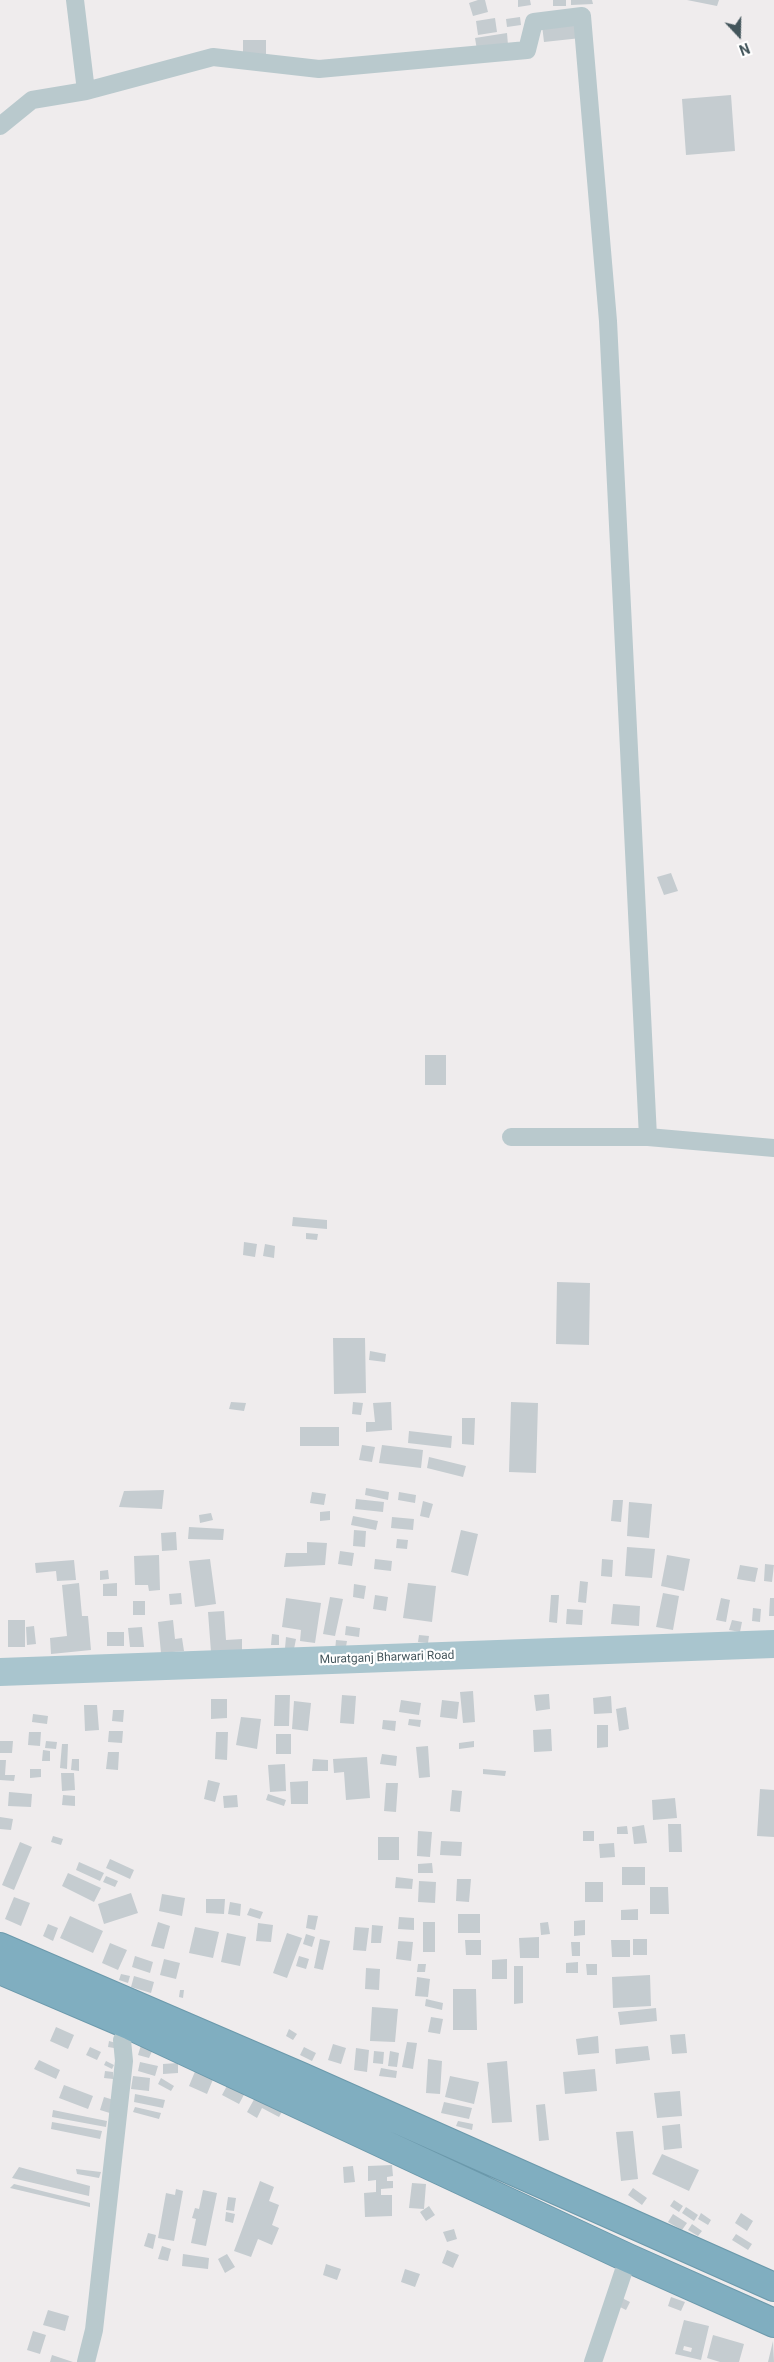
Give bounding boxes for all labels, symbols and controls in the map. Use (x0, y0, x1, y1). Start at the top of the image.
north arrow (714, 10, 764, 60)
text: N (737, 40, 752, 58)
street label: Muratganj Bharwari Road (319, 1648, 455, 1668)

